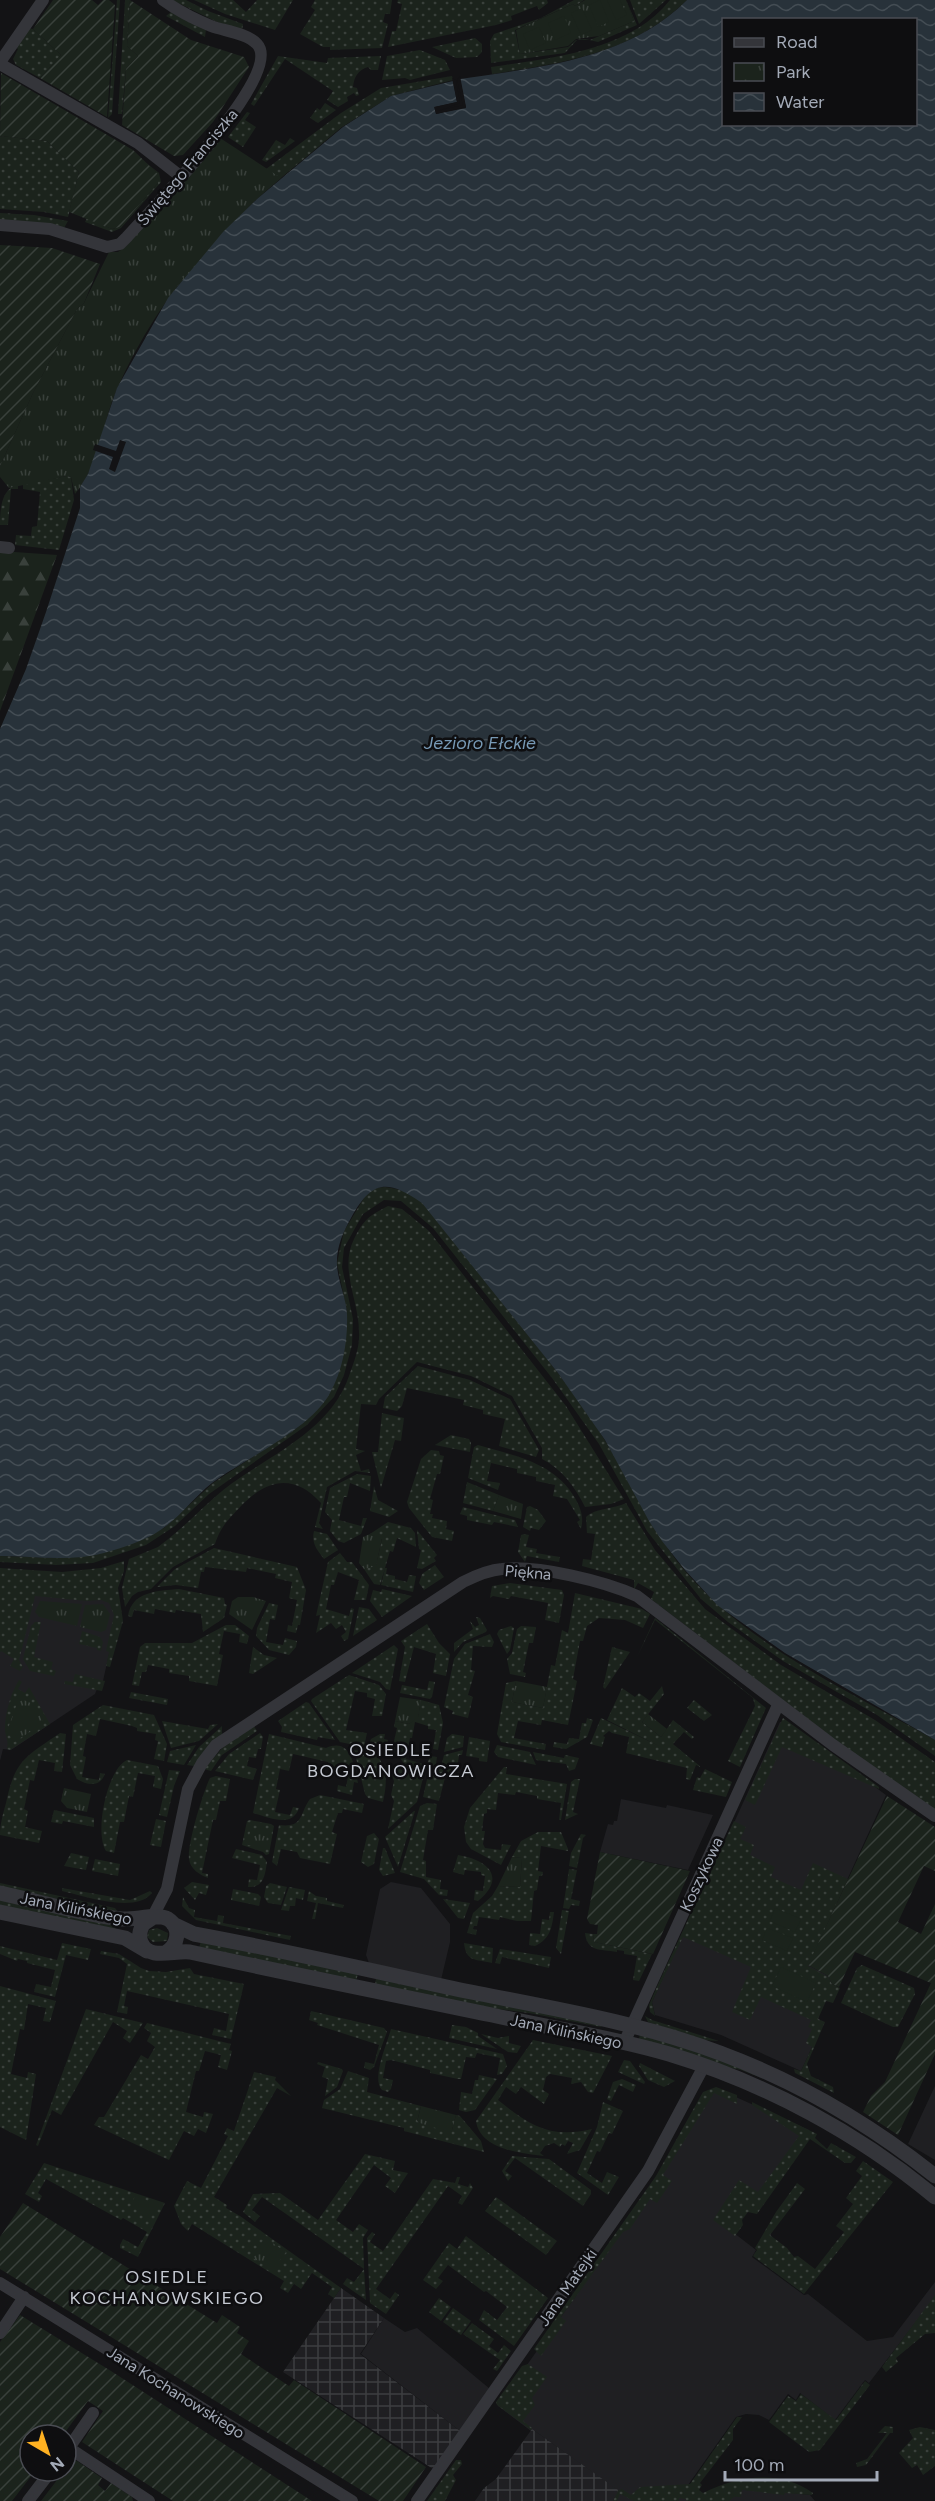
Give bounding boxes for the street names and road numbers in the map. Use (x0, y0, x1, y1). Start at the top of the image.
street label: Świętego Franciszka (133, 105, 242, 230)
street label: Piękna (504, 1561, 552, 1584)
street label: Koszykowa (676, 1834, 727, 1914)
street label: Jana Kilińskiego (18, 1888, 133, 1929)
street label: Jana Kilińskiego (508, 2010, 623, 2053)
street label: Jana Matejki (534, 2245, 601, 2329)
street label: Jana Kochanowskiego (103, 2342, 248, 2443)

